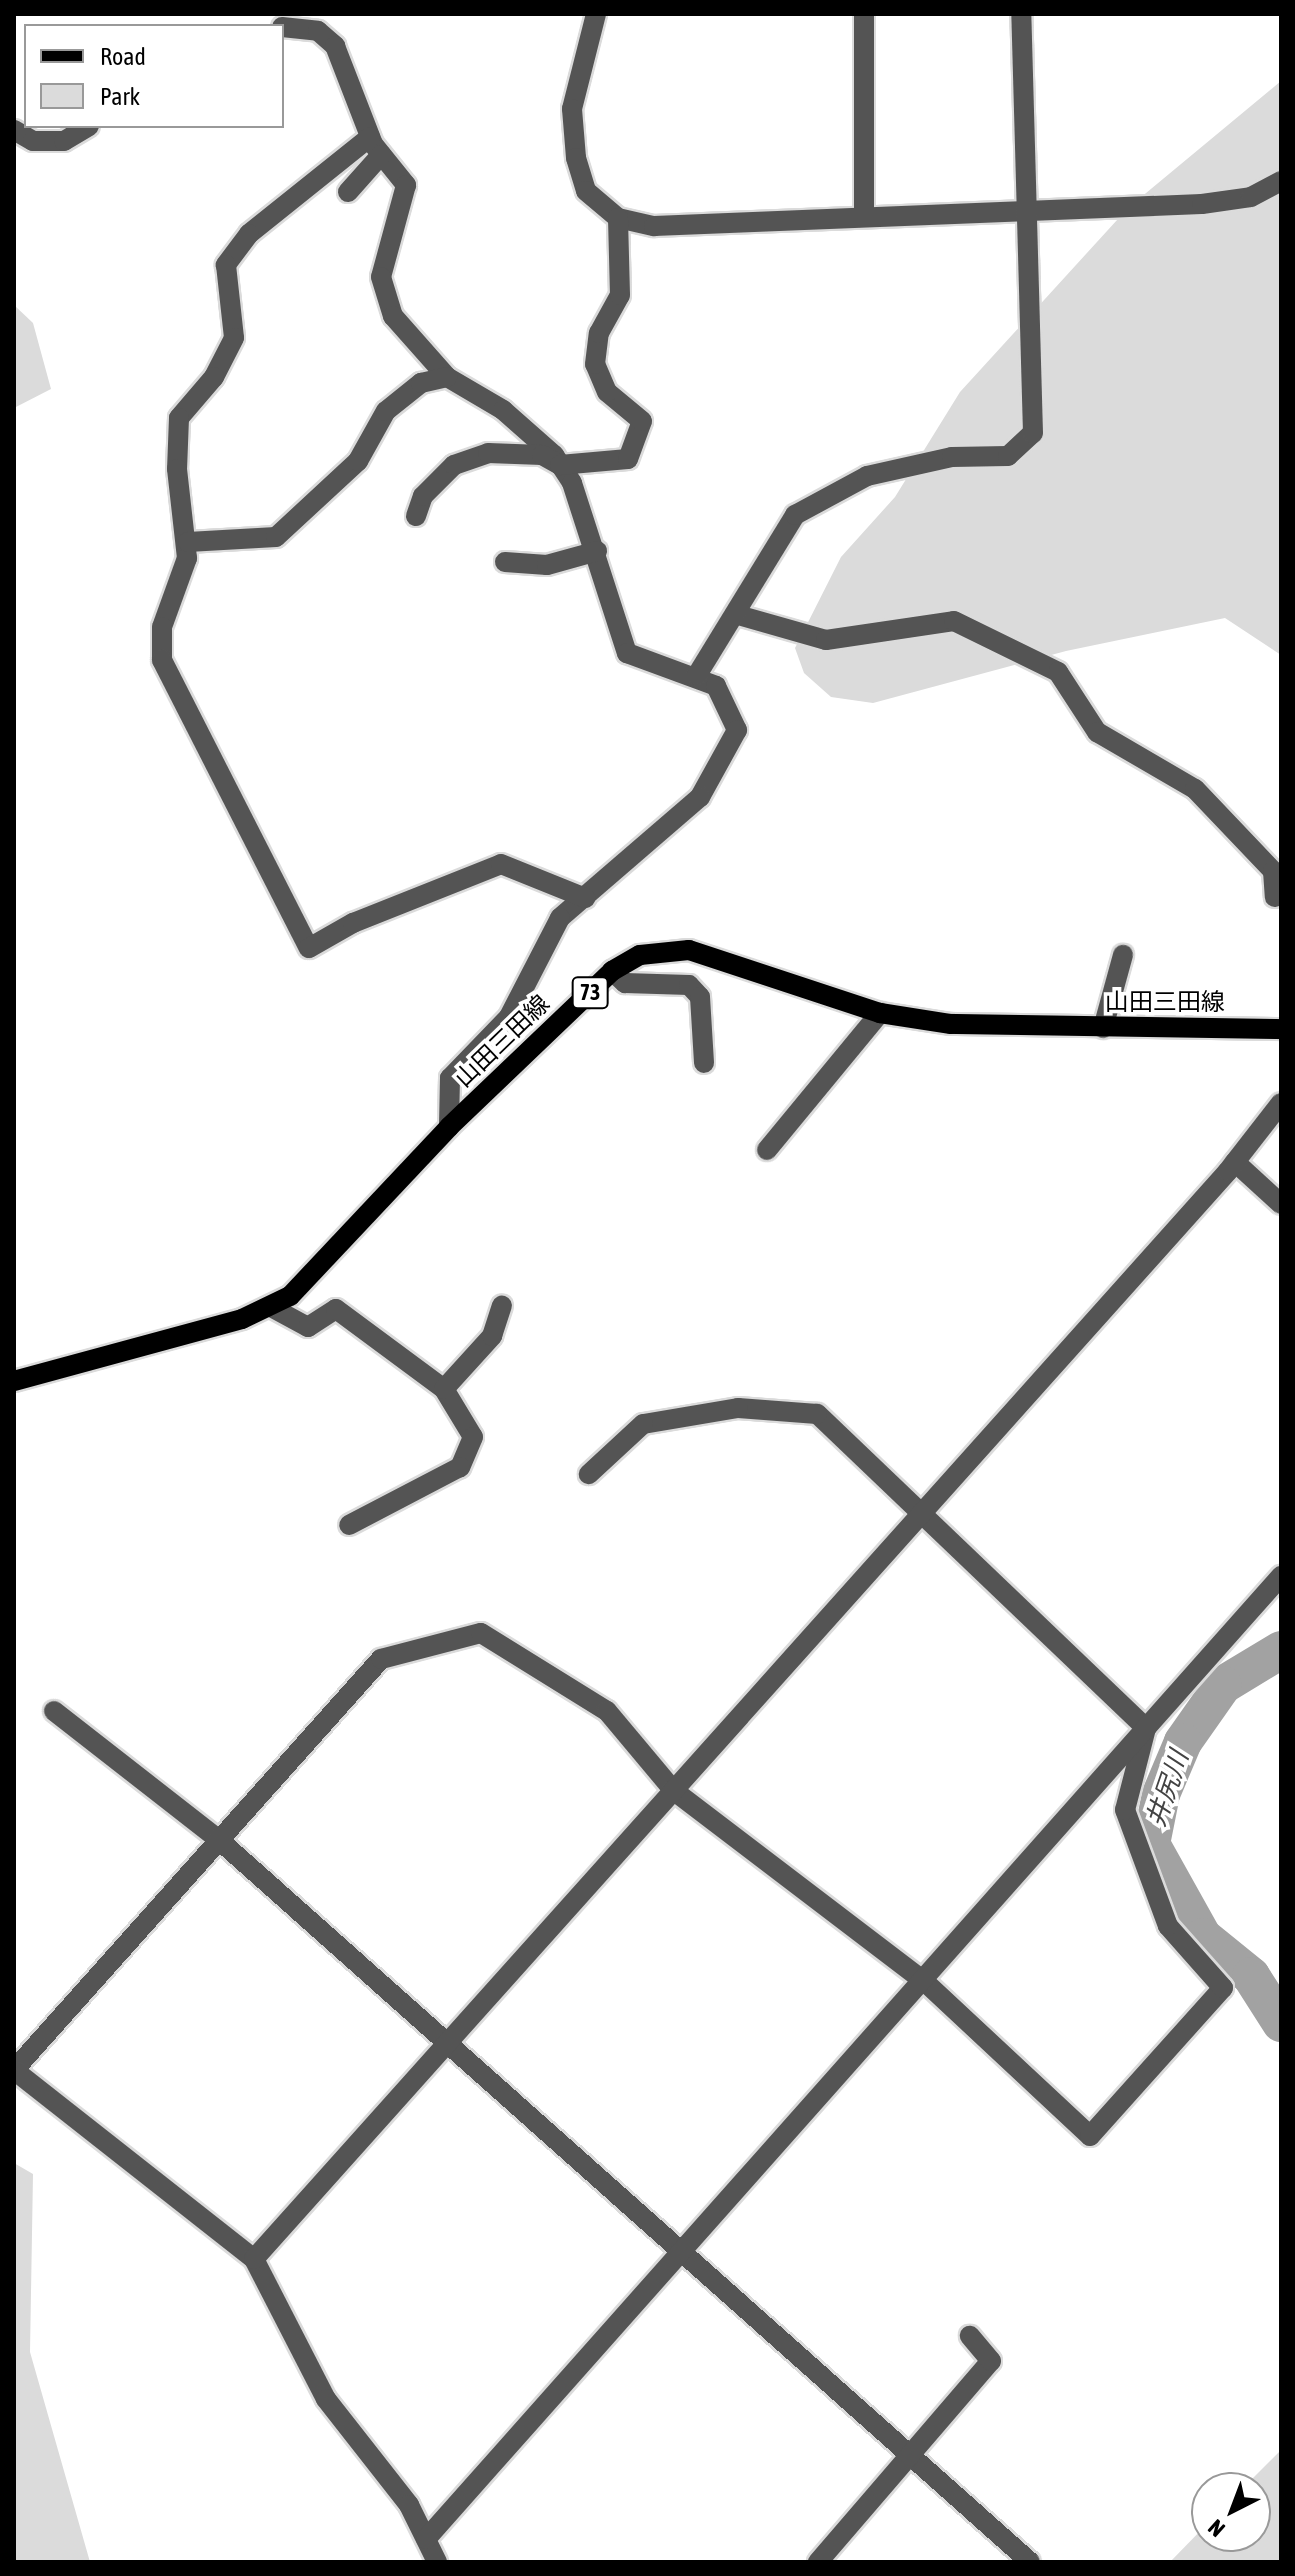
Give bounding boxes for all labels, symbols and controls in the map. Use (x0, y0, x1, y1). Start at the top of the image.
legend (24, 24, 284, 128)
text: Road (100, 43, 146, 70)
text: Park (100, 83, 140, 110)
road number: 73 (570, 975, 610, 1011)
street label: 山田三田線 (1105, 988, 1225, 1016)
street label: 山田三田線 (449, 989, 555, 1093)
water label: 井尻川 (1141, 1747, 1195, 1831)
north arrow (1191, 2472, 1271, 2552)
text: N (1203, 2514, 1230, 2542)

